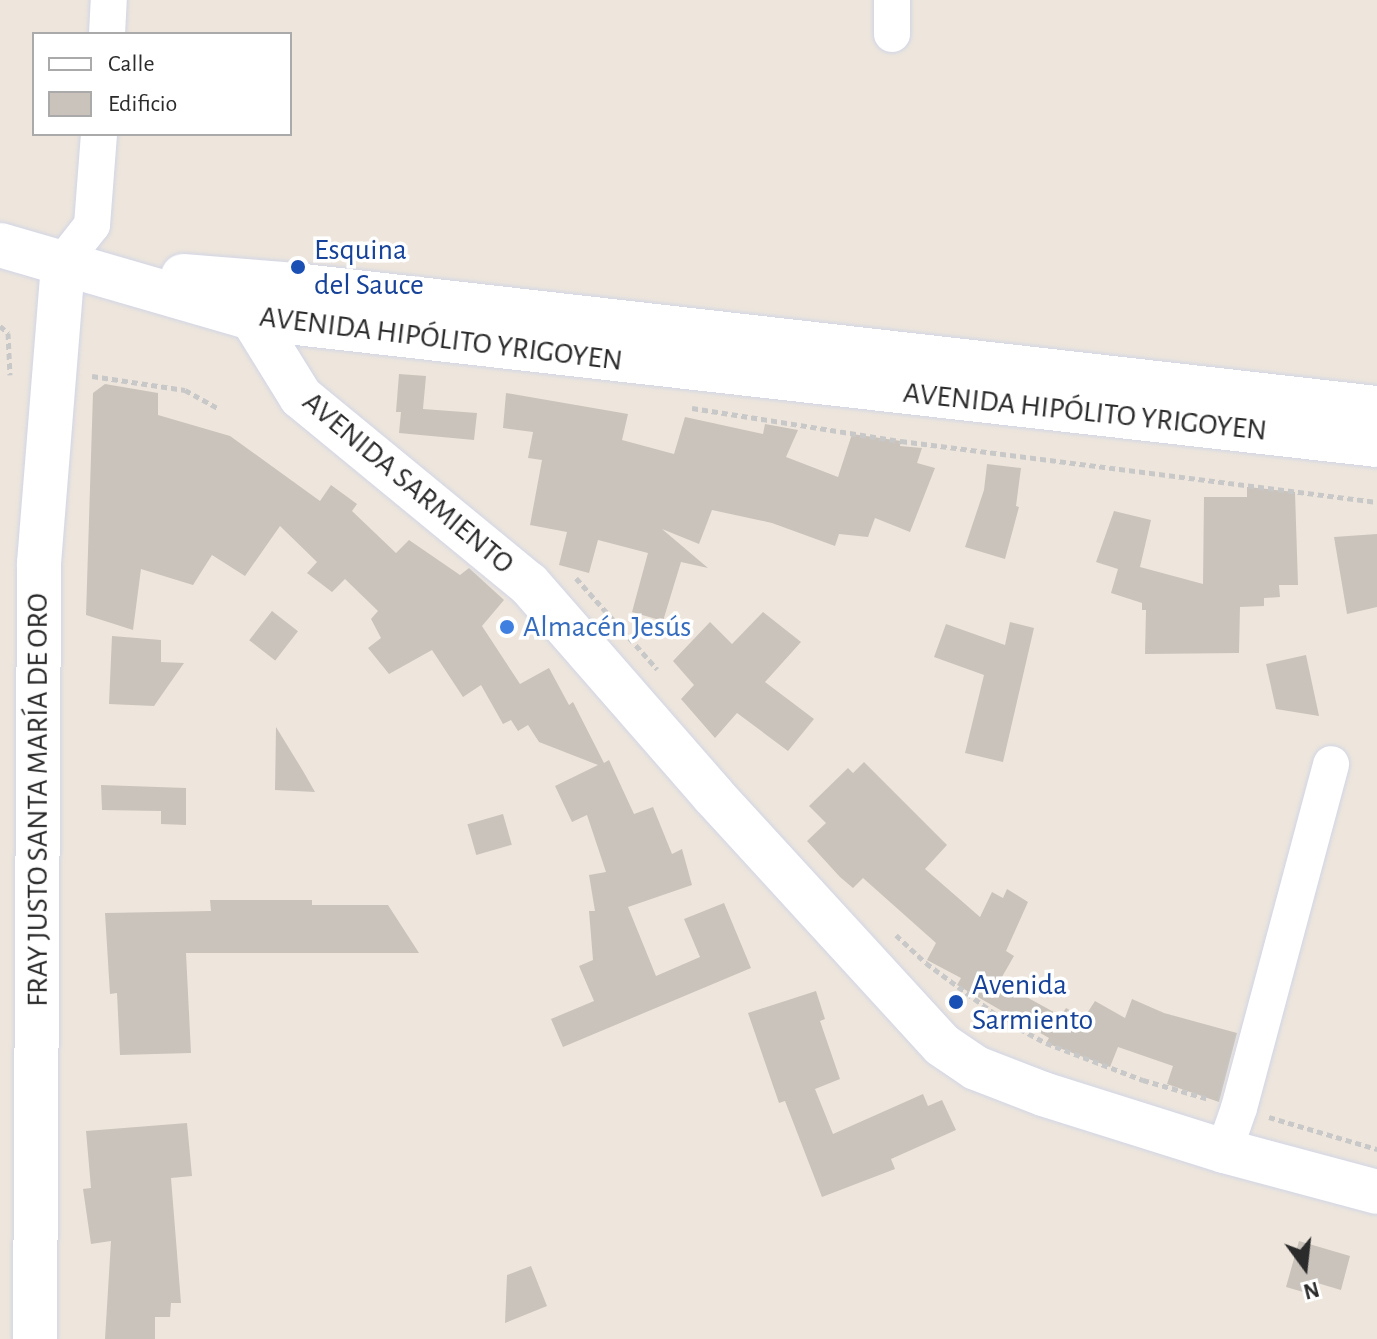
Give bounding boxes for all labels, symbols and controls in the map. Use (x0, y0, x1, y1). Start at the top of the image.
legend (32, 32, 292, 136)
text: Calle (108, 52, 155, 76)
text: Edificio (108, 92, 177, 116)
place label: Esquina del Sauce (314, 232, 424, 302)
marker: Esquina del Sauce (289, 258, 307, 276)
street label: AVENIDA HIPÓLITO YRIGOYEN (257, 299, 625, 379)
street label: AVENIDA HIPÓLITO YRIGOYEN (901, 375, 1269, 449)
street label: AVENIDA SARMIENTO (295, 384, 521, 582)
street label: FRAY JUSTO SANTA MARÍA DE ORO (20, 593, 56, 1007)
place label: Almacén Jesús (523, 609, 691, 645)
marker: Almacén Jesús (498, 618, 516, 636)
place label: Avenida Sarmiento (972, 967, 1093, 1038)
marker: Avenida Sarmiento (947, 993, 965, 1011)
north arrow (1265, 1227, 1345, 1307)
text: N (1301, 1278, 1321, 1303)

